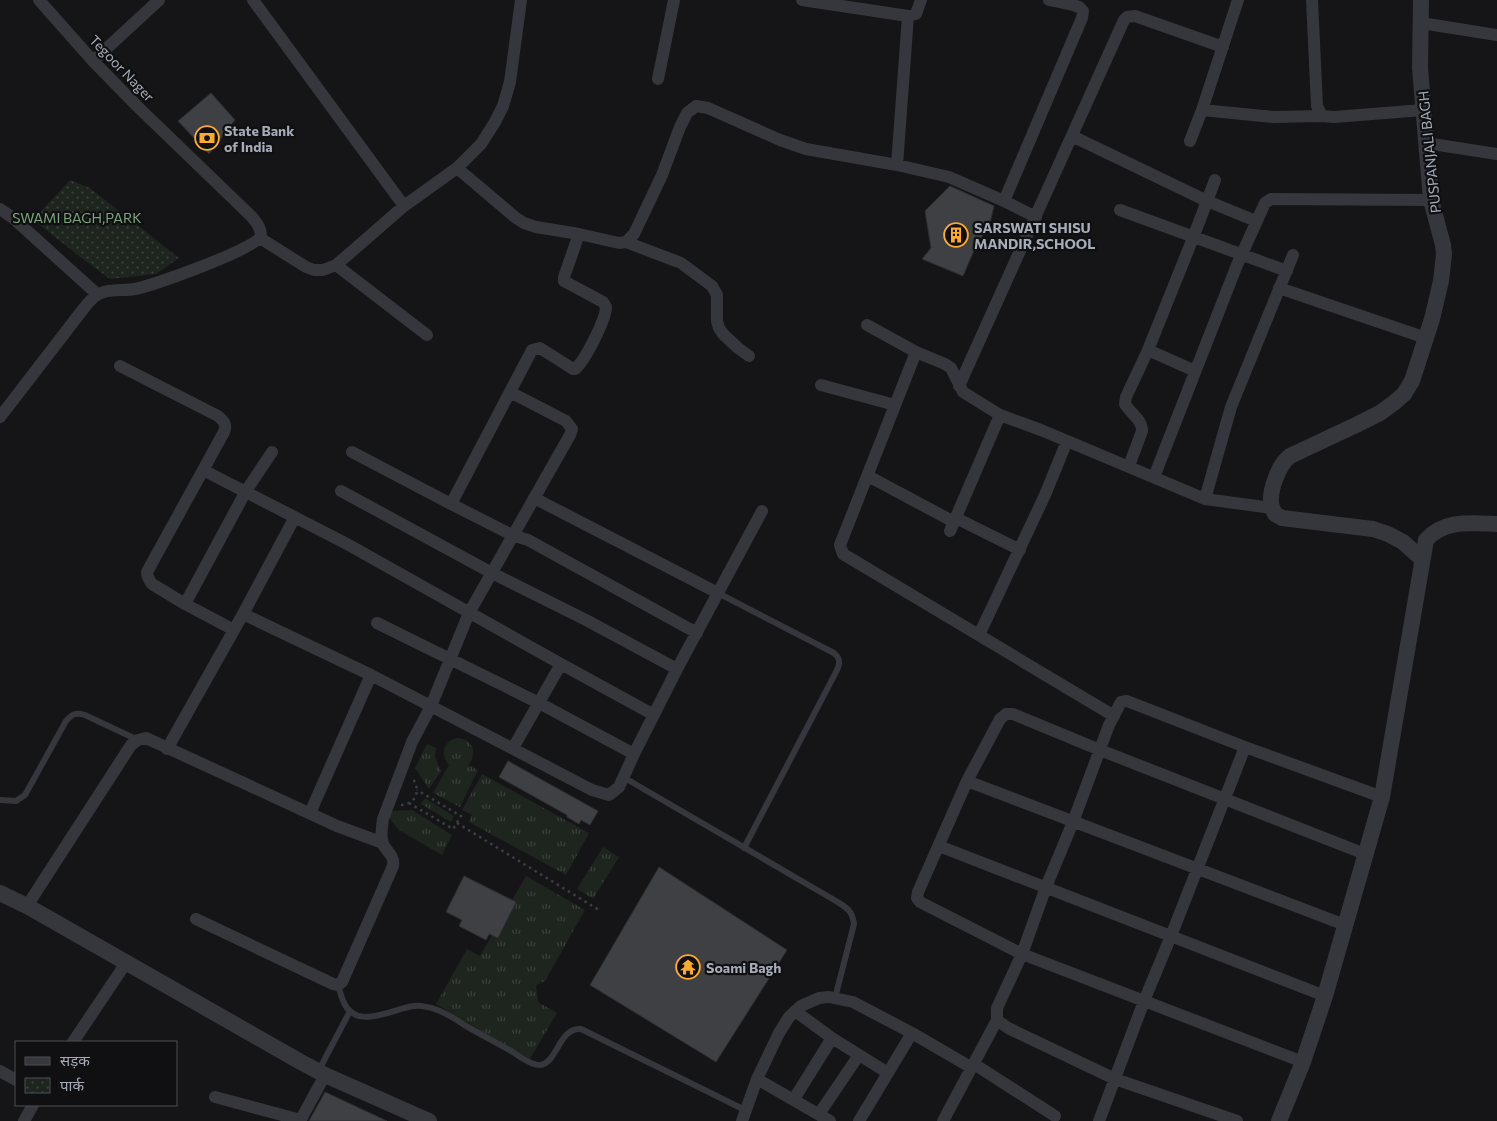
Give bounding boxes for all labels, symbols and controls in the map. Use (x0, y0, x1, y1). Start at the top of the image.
street label: Tegoor Nager (86, 31, 158, 105)
street label: PUSPANJALI BAGH (1414, 90, 1444, 214)
place label: State Bank of India (224, 122, 294, 155)
bank icon: State Bank of India (194, 125, 220, 151)
park label: SWAMI BAGH,PARK (12, 209, 142, 226)
place label: SARSWATI SHISU MANDIR,SCHOOL (974, 219, 1095, 252)
building icon: SARSWATI SHISU MANDIR,SCHOOL (943, 222, 969, 248)
temple icon: Soami Bagh (675, 954, 701, 980)
place label: Soami Bagh (706, 959, 781, 976)
legend (15, 1041, 178, 1106)
text: सड़क (60, 1051, 90, 1069)
text: पार्क (60, 1076, 84, 1094)

